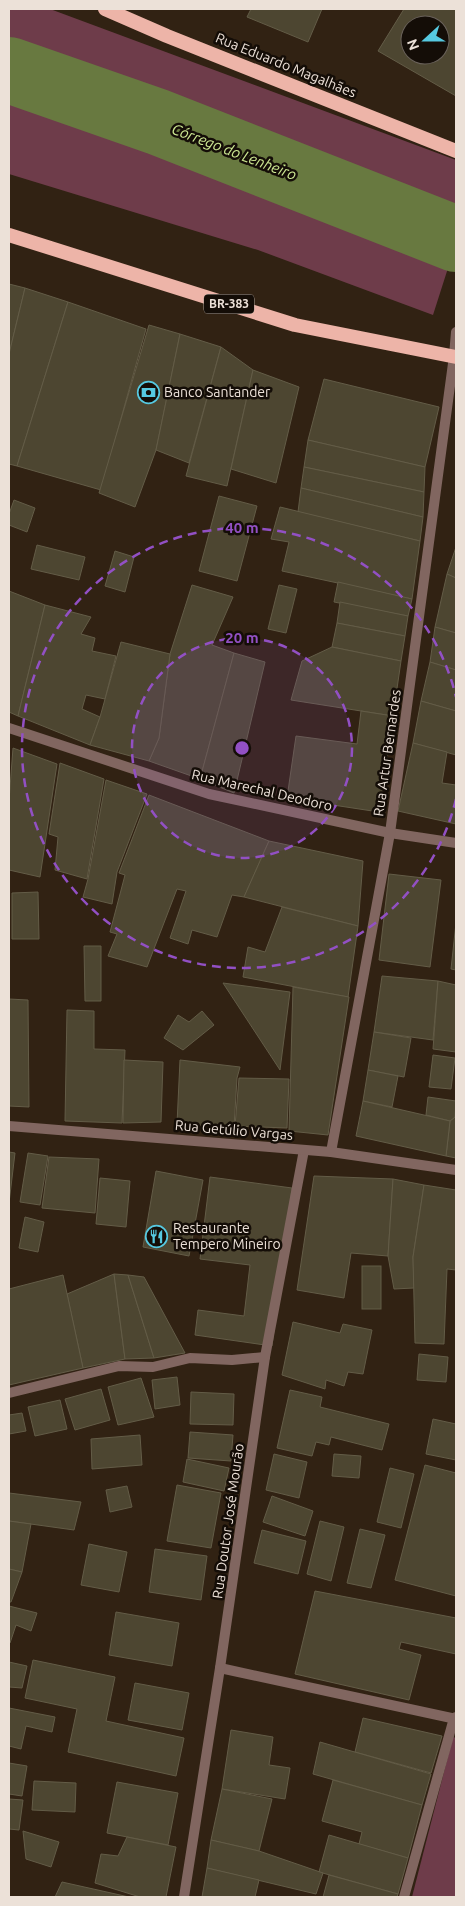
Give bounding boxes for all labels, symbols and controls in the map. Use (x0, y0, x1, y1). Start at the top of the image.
north arrow (400, 15, 450, 65)
street label: Rua Eduardo Magalhães (213, 29, 359, 101)
text: N (404, 37, 422, 52)
water label: Córrego do Lenheiro (170, 120, 299, 183)
road number: BR-383 (204, 294, 254, 314)
bank icon: Banco Santander (136, 380, 160, 404)
place label: Banco Santander (164, 384, 271, 400)
text: 40 m (225, 519, 259, 536)
text: 20 m (225, 629, 259, 646)
street label: Rua Artur Bernardes (370, 689, 404, 817)
centre of rings (233, 739, 251, 757)
street label: Rua Marechal Deodoro (190, 766, 334, 814)
street label: Rua Getúlio Vargas (174, 1117, 294, 1143)
place label: Restaurante Tempero Mineiro (173, 1220, 281, 1252)
restaurant icon: Restaurante Tempero Mineiro (145, 1224, 169, 1248)
street label: Rua Doutor José Mourão (209, 1442, 247, 1600)

